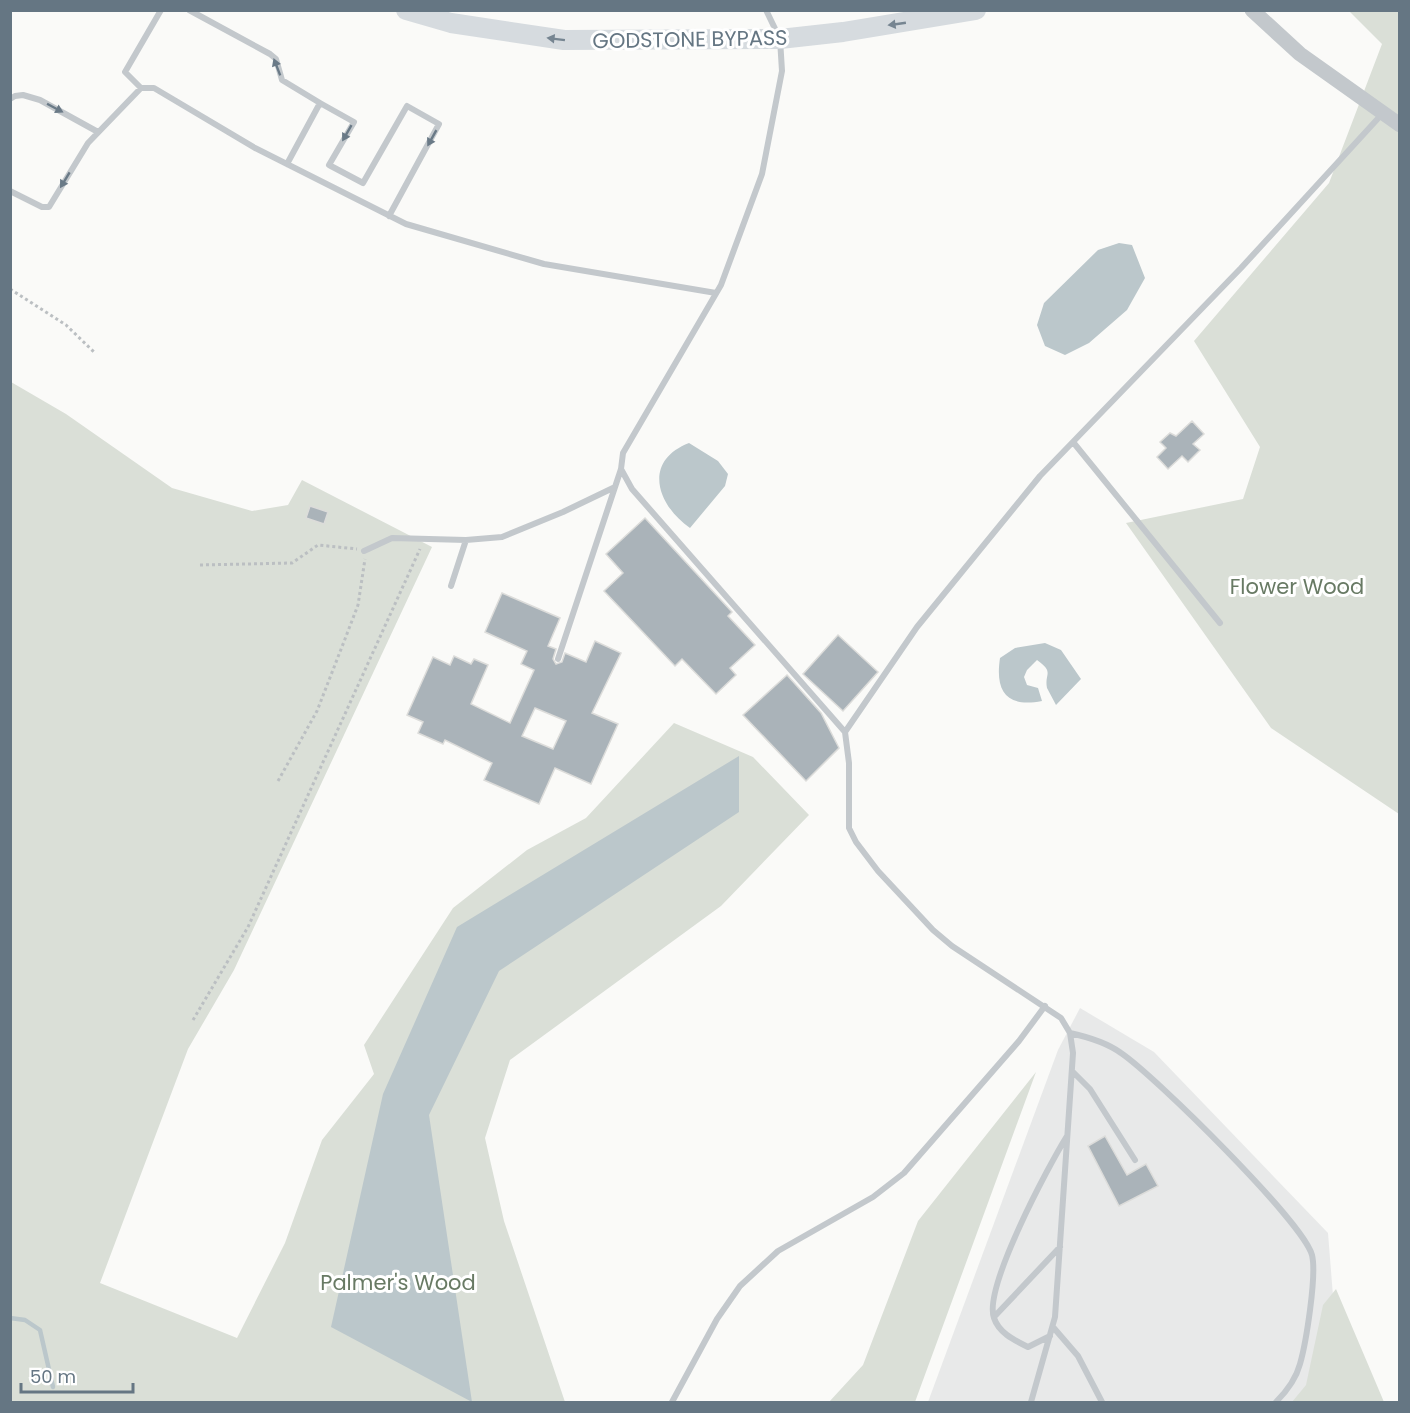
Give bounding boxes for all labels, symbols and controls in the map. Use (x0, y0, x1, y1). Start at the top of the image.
one-way arrow (888, 20, 907, 29)
street label: GODSTONE BYPASS (592, 23, 788, 55)
one-way arrow (547, 34, 566, 43)
one-way arrow (272, 58, 282, 76)
one-way arrow (46, 103, 64, 113)
one-way arrow (342, 125, 352, 142)
one-way arrow (427, 130, 437, 147)
one-way arrow (60, 172, 71, 188)
park label: Flower Wood (1230, 572, 1364, 601)
park label: Palmer's Wood (320, 1268, 476, 1297)
scale bar (21, 1356, 134, 1394)
text: 50 m (30, 1364, 76, 1389)

